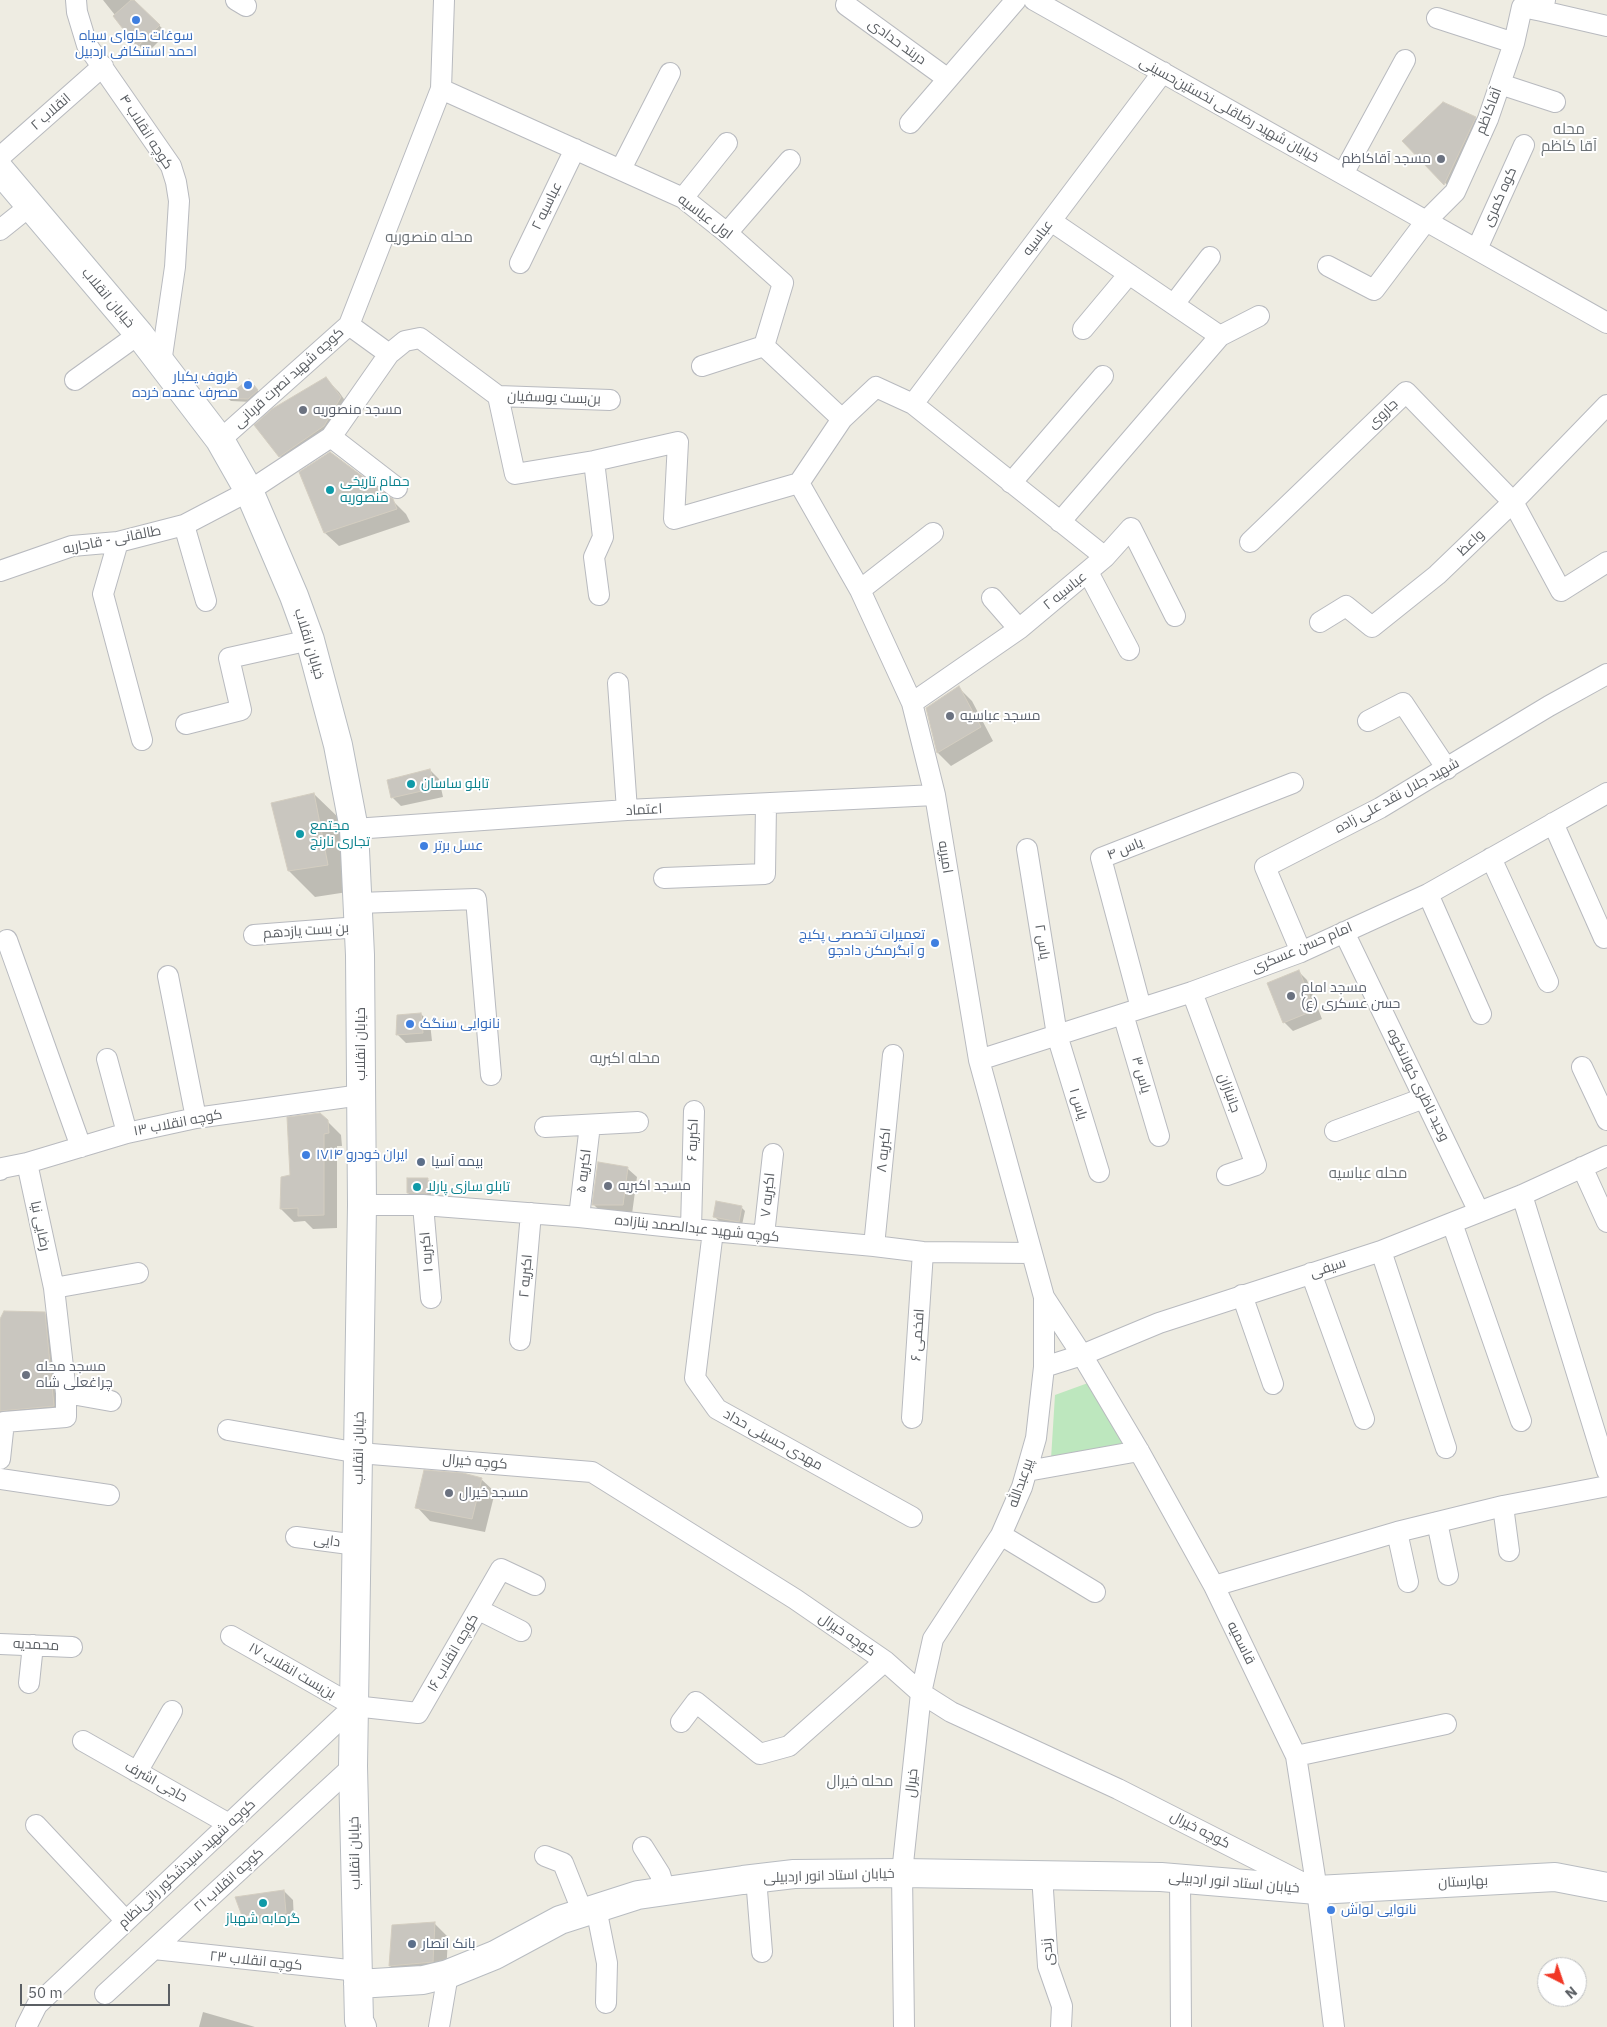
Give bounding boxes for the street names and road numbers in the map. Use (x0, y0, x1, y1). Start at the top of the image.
street label: دربند حدادی (865, 15, 929, 69)
street label: خیابان شهید رضاقلی نخستین‌حسینی (1136, 54, 1322, 166)
street label: آقاکاظم (1472, 85, 1506, 137)
street label: انقلاب ۲ (28, 90, 74, 134)
street label: کوچه انقلاب ۴ (116, 92, 176, 172)
street label: کوه کمری (1479, 165, 1521, 229)
street label: عباسیه ۲ (528, 179, 566, 233)
street label: اول عباسیه (674, 191, 736, 243)
street label: عباسیه (1019, 217, 1057, 259)
street label: خیابان انقلاب (78, 264, 138, 332)
street label: کوچه شهید نصرت قربانی (231, 324, 347, 432)
street label: بن‌بست یوسفیان (507, 388, 601, 408)
street label: جاروی (1364, 396, 1402, 432)
street label: طالقانی - قاجاریه (61, 522, 163, 558)
street label: واعظ (1454, 526, 1488, 560)
street label: عباسیه ۲ (1040, 568, 1090, 614)
street label: خیابان انقلاب (290, 606, 328, 682)
street label: شهید جلال نقد علی زاده (1332, 755, 1462, 837)
street label: اعتماد (625, 801, 663, 819)
street label: یاس ۴ (1105, 834, 1145, 864)
street label: امیریه (934, 839, 956, 875)
street label: امام حسن عسکری (1249, 919, 1355, 977)
street label: بن بست یازدهم (263, 920, 349, 942)
street label: یاس ۲ (1031, 923, 1053, 961)
street label: خیابان انقلاب (353, 1007, 369, 1081)
street label: وحید ناظری کولانکوه (1383, 1026, 1453, 1144)
street label: یاس ۳ (1128, 1055, 1154, 1095)
street label: جانبازان (1214, 1071, 1244, 1115)
street label: یاس ۱ (1065, 1086, 1091, 1122)
street label: کوچه انقلاب ۱۳ (132, 1106, 224, 1140)
street label: اکبریه ۶ (684, 1118, 702, 1162)
street label: اکبریه ۸ (873, 1127, 895, 1173)
street label: اکبریه ۵ (573, 1148, 595, 1194)
street label: اکبریه ۷ (757, 1172, 779, 1218)
street label: رضایی نیا (27, 1199, 53, 1253)
street label: کوچه شهید عبدالصمد بنازاده (614, 1212, 780, 1246)
street label: اکبریه ۱ (417, 1231, 437, 1273)
street label: اکبریه ۲ (516, 1254, 536, 1298)
street label: سیفی (1308, 1254, 1348, 1282)
street label: افخمی ۶ (908, 1308, 928, 1362)
street label: مهدی حسینی حداد (720, 1406, 826, 1474)
street label: خیابان انقلاب (350, 1411, 368, 1485)
street label: کوچه خیرال (442, 1451, 508, 1473)
street label: پیرعبدالله (1005, 1456, 1037, 1510)
street label: دایی (313, 1531, 341, 1551)
street label: کوچه خیرال (815, 1610, 879, 1660)
street label: کوچه انقلاب ۱۶ (424, 1611, 482, 1695)
street label: قاسمیه (1223, 1619, 1259, 1667)
street label: محمدیه (12, 1635, 60, 1655)
street label: بن‌بست انقلاب ۱۷ (246, 1639, 338, 1703)
street label: حاجی اشرف (122, 1758, 190, 1806)
street label: خیرال (902, 1768, 922, 1798)
street label: کوچه شهید سیدشکور راثی‌نظام (115, 1796, 259, 1932)
street label: کوچه خیرال (1167, 1808, 1233, 1852)
street label: خیابان انقلاب (346, 1816, 364, 1890)
street label: کوچه انقلاب ۲۱ (191, 1844, 267, 1916)
street label: خیابان استاد انور اردبیلی (763, 1865, 895, 1887)
street label: خیابان استاد انور اردبیلی (1168, 1869, 1300, 1897)
street label: بهارستان (1438, 1872, 1488, 1892)
street label: زندی (1038, 1937, 1058, 1967)
street label: کوچه انقلاب ۲۳ (209, 1948, 303, 1974)

